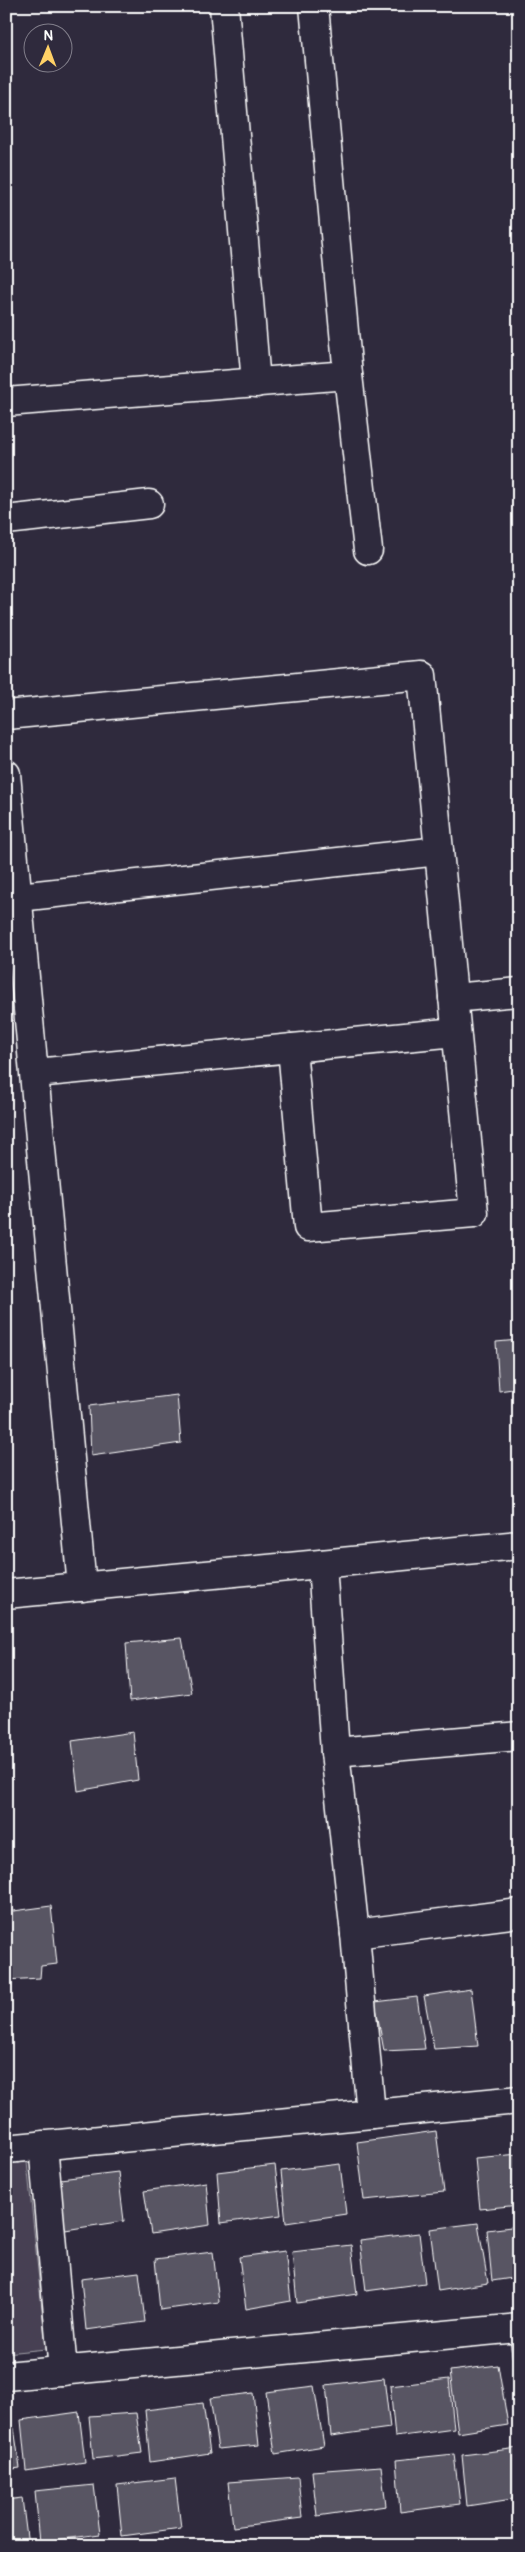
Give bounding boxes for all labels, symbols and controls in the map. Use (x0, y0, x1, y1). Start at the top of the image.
north arrow (22, 22, 72, 72)
text: N (43, 27, 53, 44)

